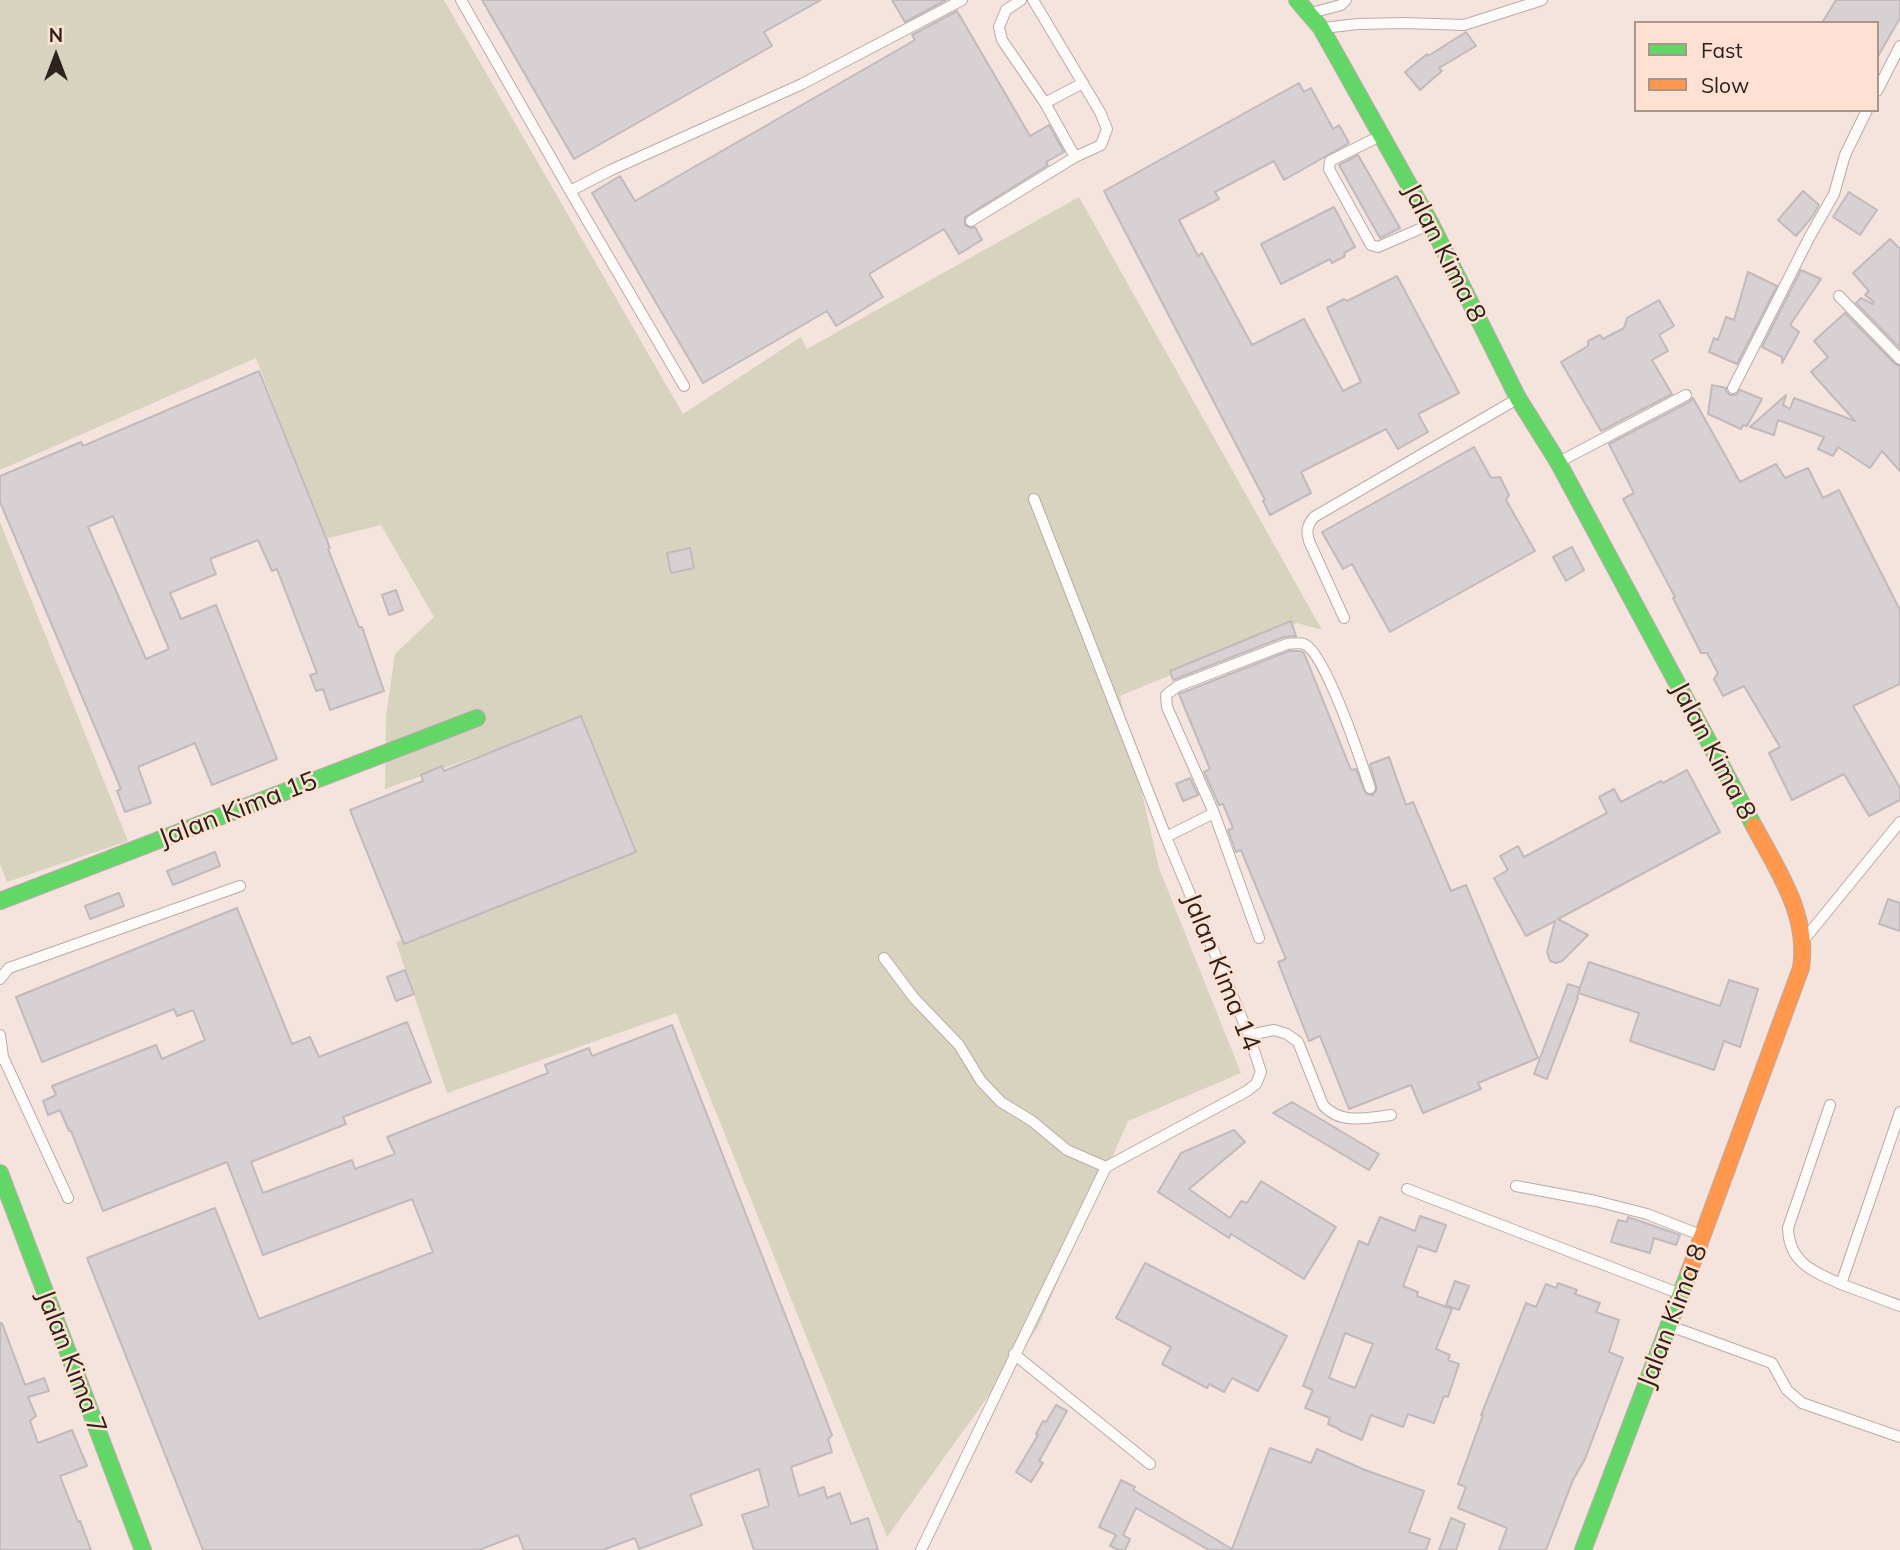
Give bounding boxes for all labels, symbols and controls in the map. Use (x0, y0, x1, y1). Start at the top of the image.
north arrow (21, 21, 91, 91)
legend (1634, 21, 1879, 112)
text: N (49, 23, 63, 47)
text: Fast (1701, 37, 1743, 63)
text: Slow (1701, 72, 1749, 98)
street label: Jalan Kima 8 (1396, 178, 1492, 328)
street label: Jalan Kima 8 (1664, 677, 1762, 825)
street label: Jalan Kima 15 (154, 766, 322, 854)
street label: Jalan Kima 14 (1175, 889, 1267, 1055)
street label: Jalan Kima 8 (1631, 1240, 1715, 1392)
street label: Jalan Kima 7 (29, 1286, 113, 1438)

